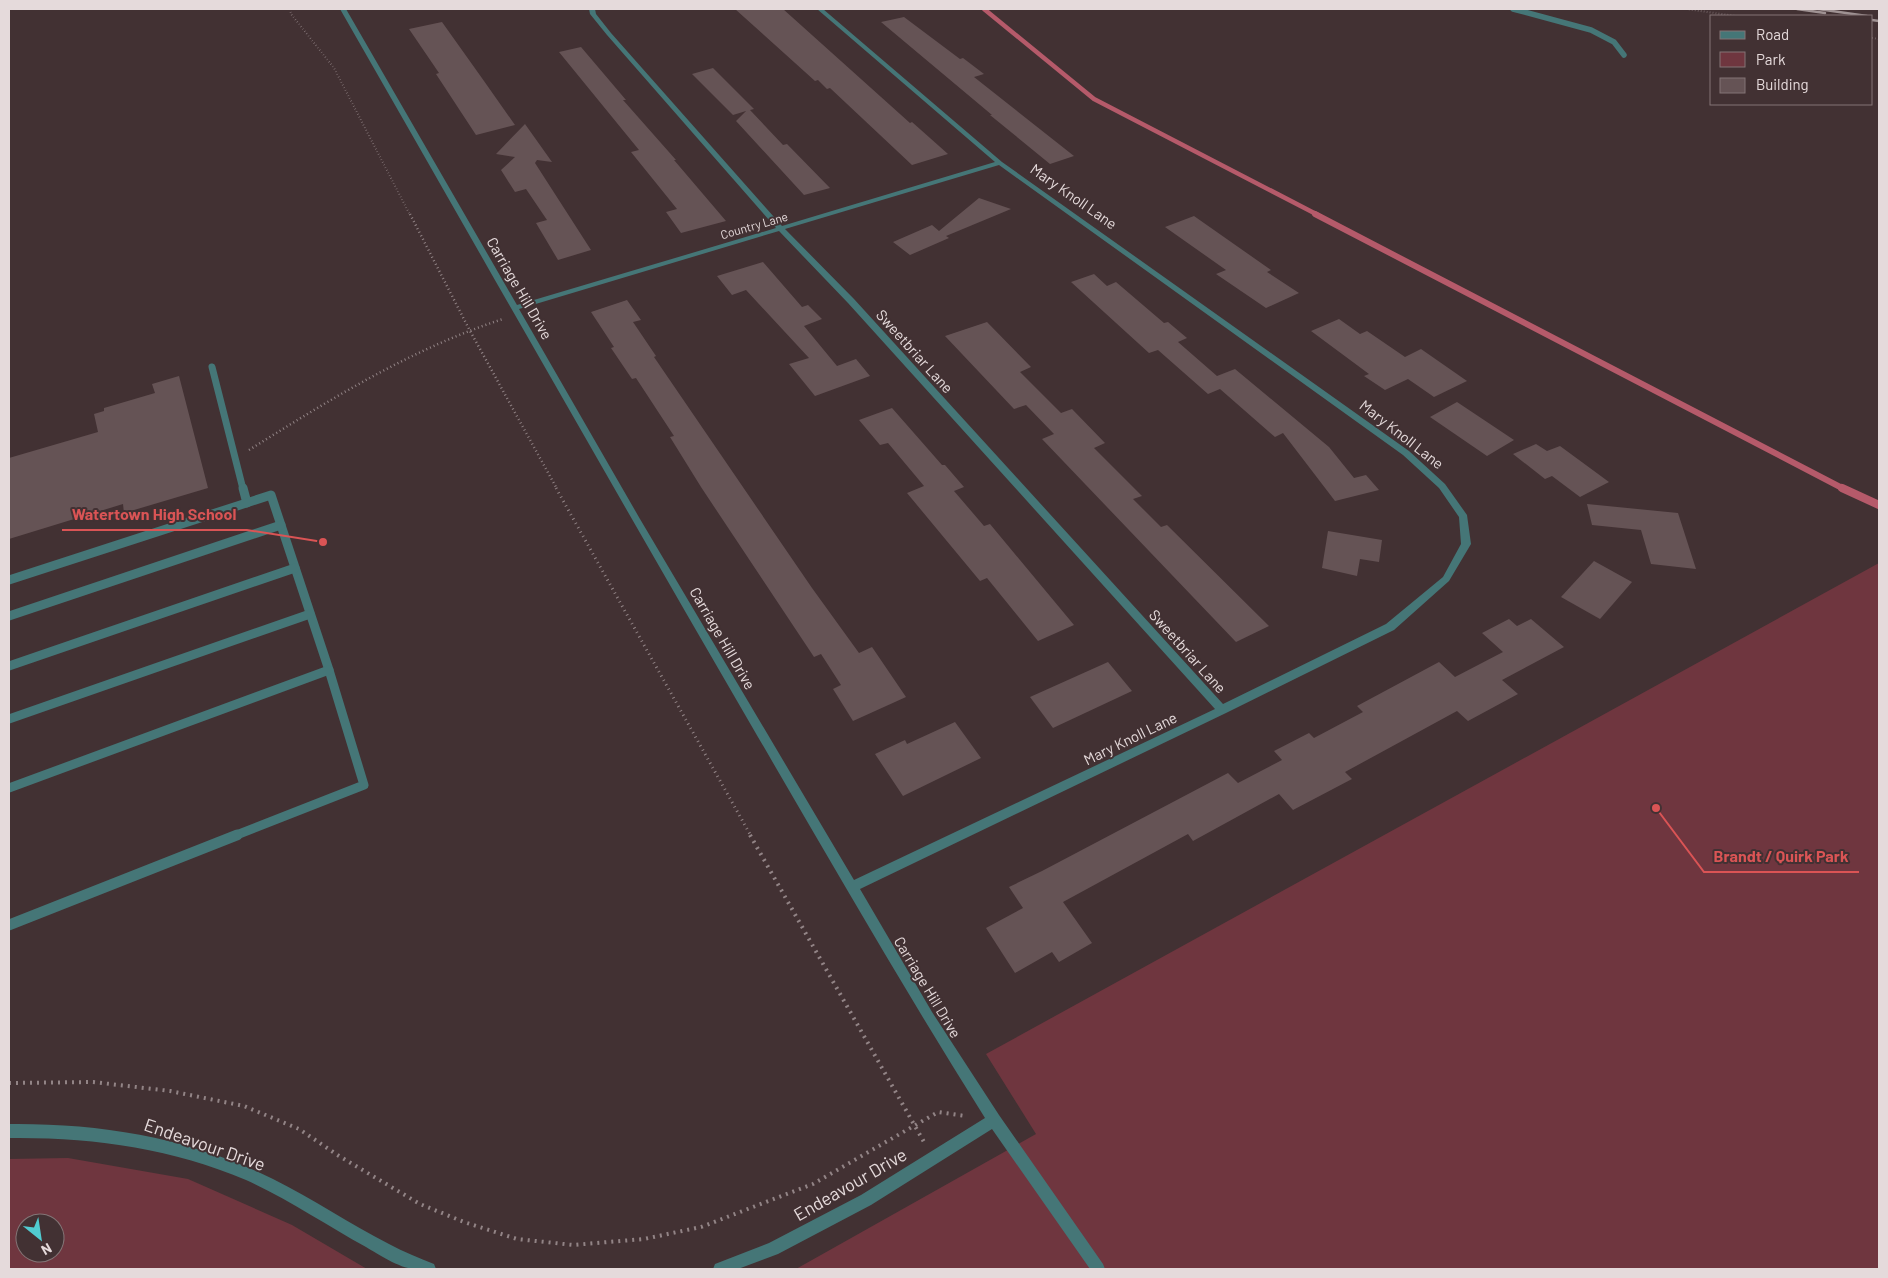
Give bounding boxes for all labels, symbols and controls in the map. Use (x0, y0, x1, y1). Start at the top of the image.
legend (1710, 15, 1873, 105)
text: Road (1756, 25, 1789, 43)
text: Park (1756, 50, 1786, 68)
text: Building (1756, 75, 1809, 93)
street label: Mary Knoll Lane (1027, 159, 1121, 233)
street label: Country Lane (719, 209, 789, 241)
street label: Carriage Hill Drive (483, 234, 557, 342)
street label: Sweetbriar Lane (873, 305, 957, 397)
street label: Mary Knoll Lane (1356, 396, 1448, 472)
callout: Watertown High School (62, 499, 247, 530)
text: Watertown High School (72, 504, 236, 523)
street label: Carriage Hill Drive (686, 584, 760, 692)
street label: Sweetbriar Lane (1146, 605, 1230, 697)
street label: Mary Knoll Lane (1080, 708, 1180, 768)
callout: Brandt / Quirk Park (1704, 841, 1859, 872)
text: Brandt / Quirk Park (1714, 846, 1849, 865)
street label: Carriage Hill Drive (891, 933, 965, 1041)
street label: Endeavour Drive (141, 1113, 269, 1175)
street label: Endeavour Drive (790, 1143, 910, 1225)
north arrow (15, 1213, 65, 1263)
text: N (38, 1240, 55, 1259)

